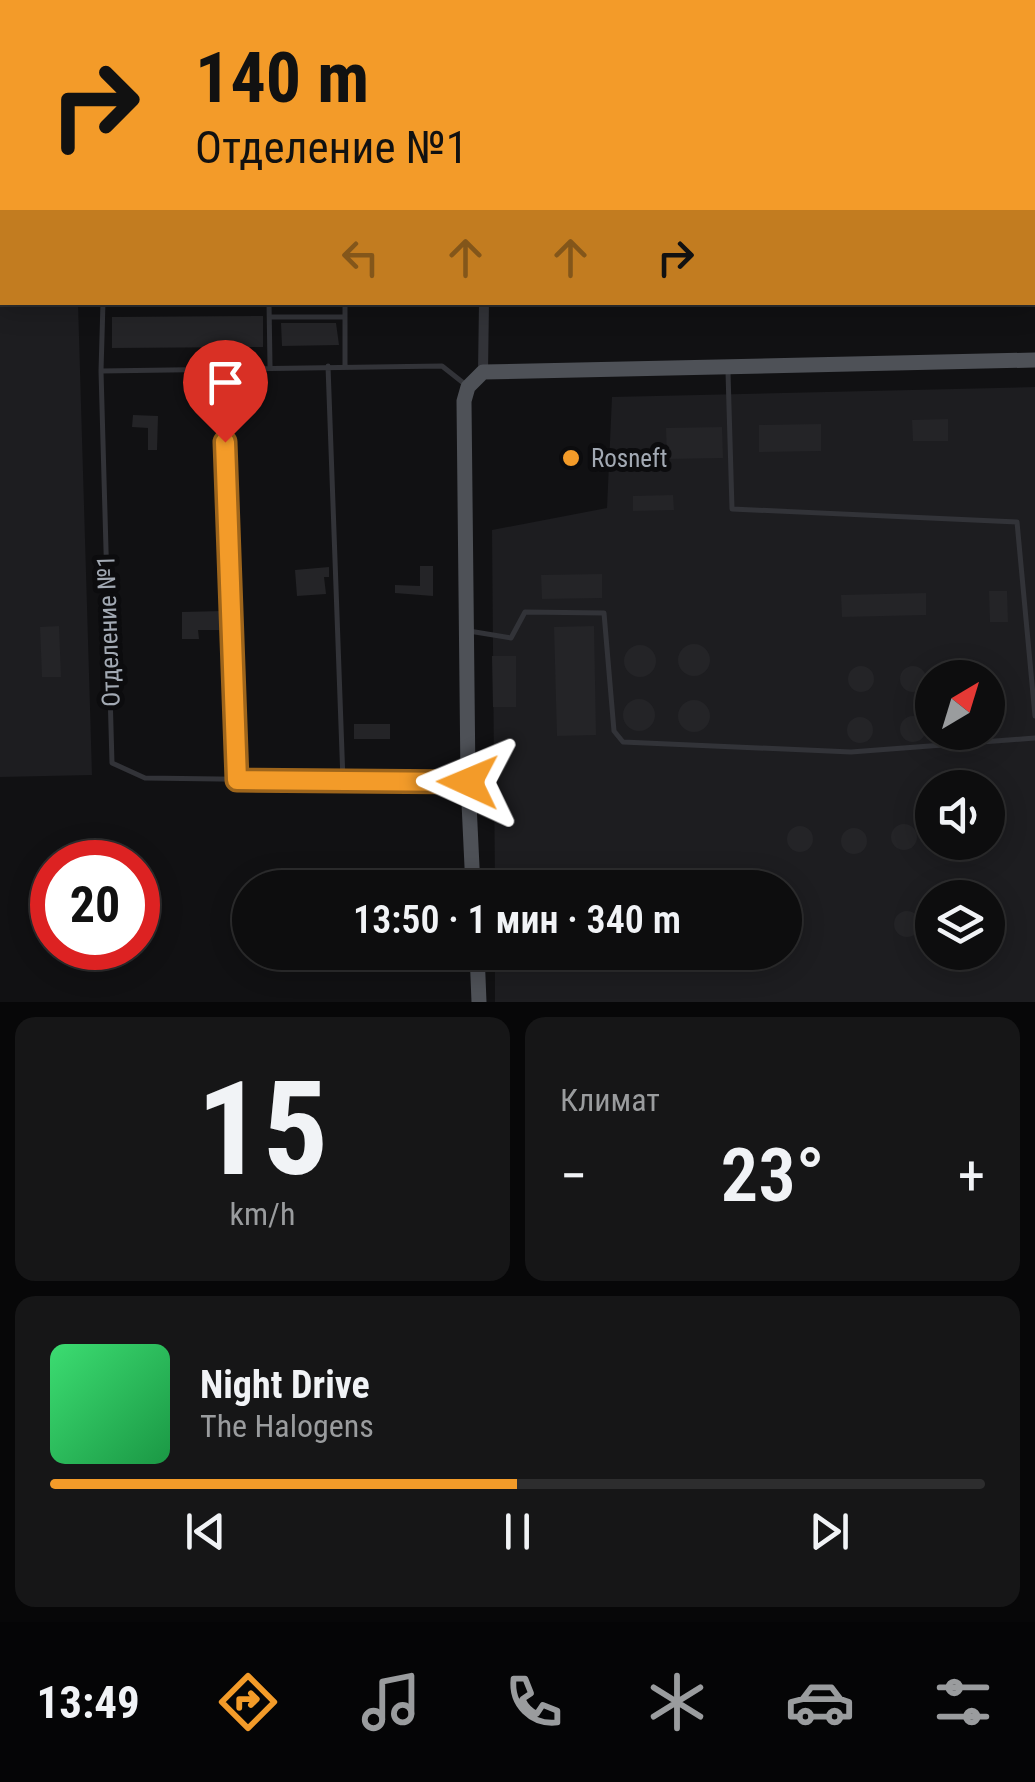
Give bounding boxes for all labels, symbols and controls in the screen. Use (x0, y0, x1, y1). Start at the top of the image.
text: 140 m (195, 37, 369, 119)
icon: right (30, 40, 160, 170)
text: Отделение №1 (195, 121, 468, 174)
icon: left (333, 230, 388, 285)
icon: ahead (438, 230, 493, 285)
icon: ahead (543, 230, 598, 285)
icon: right (648, 230, 703, 285)
pin (183, 340, 268, 443)
icon: arrive (198, 355, 253, 410)
place label: Rosneft (591, 444, 667, 473)
marker: Rosneft (560, 447, 582, 469)
street label: Отделение №1 (91, 555, 126, 707)
north arrow (915, 660, 1005, 750)
map controls (915, 660, 1005, 970)
position arrow (416, 730, 520, 834)
button: sound (915, 770, 1005, 860)
speed limit sign: 20 (30, 840, 160, 970)
button: layers (915, 880, 1005, 970)
text: 13:50 · 1 мин · 340 m (353, 898, 681, 942)
text: 15 (197, 1053, 328, 1206)
text: Климат (560, 1081, 660, 1119)
text: 23° (720, 1131, 825, 1219)
text: − (560, 1144, 588, 1208)
text: + (958, 1144, 985, 1208)
text: km/h (230, 1195, 295, 1233)
text: Night Drive (200, 1363, 370, 1407)
text: The Halogens (200, 1407, 374, 1445)
icon: previous (178, 1504, 233, 1559)
icon: pause (490, 1504, 545, 1559)
icon: next (802, 1504, 857, 1559)
icon: directions (213, 1667, 283, 1737)
icon: music (356, 1667, 426, 1737)
icon: phone (499, 1667, 569, 1737)
icon: climate (642, 1667, 712, 1737)
icon: car (785, 1667, 855, 1737)
icon: filters (928, 1667, 998, 1737)
text: 13:49 (37, 1676, 140, 1729)

